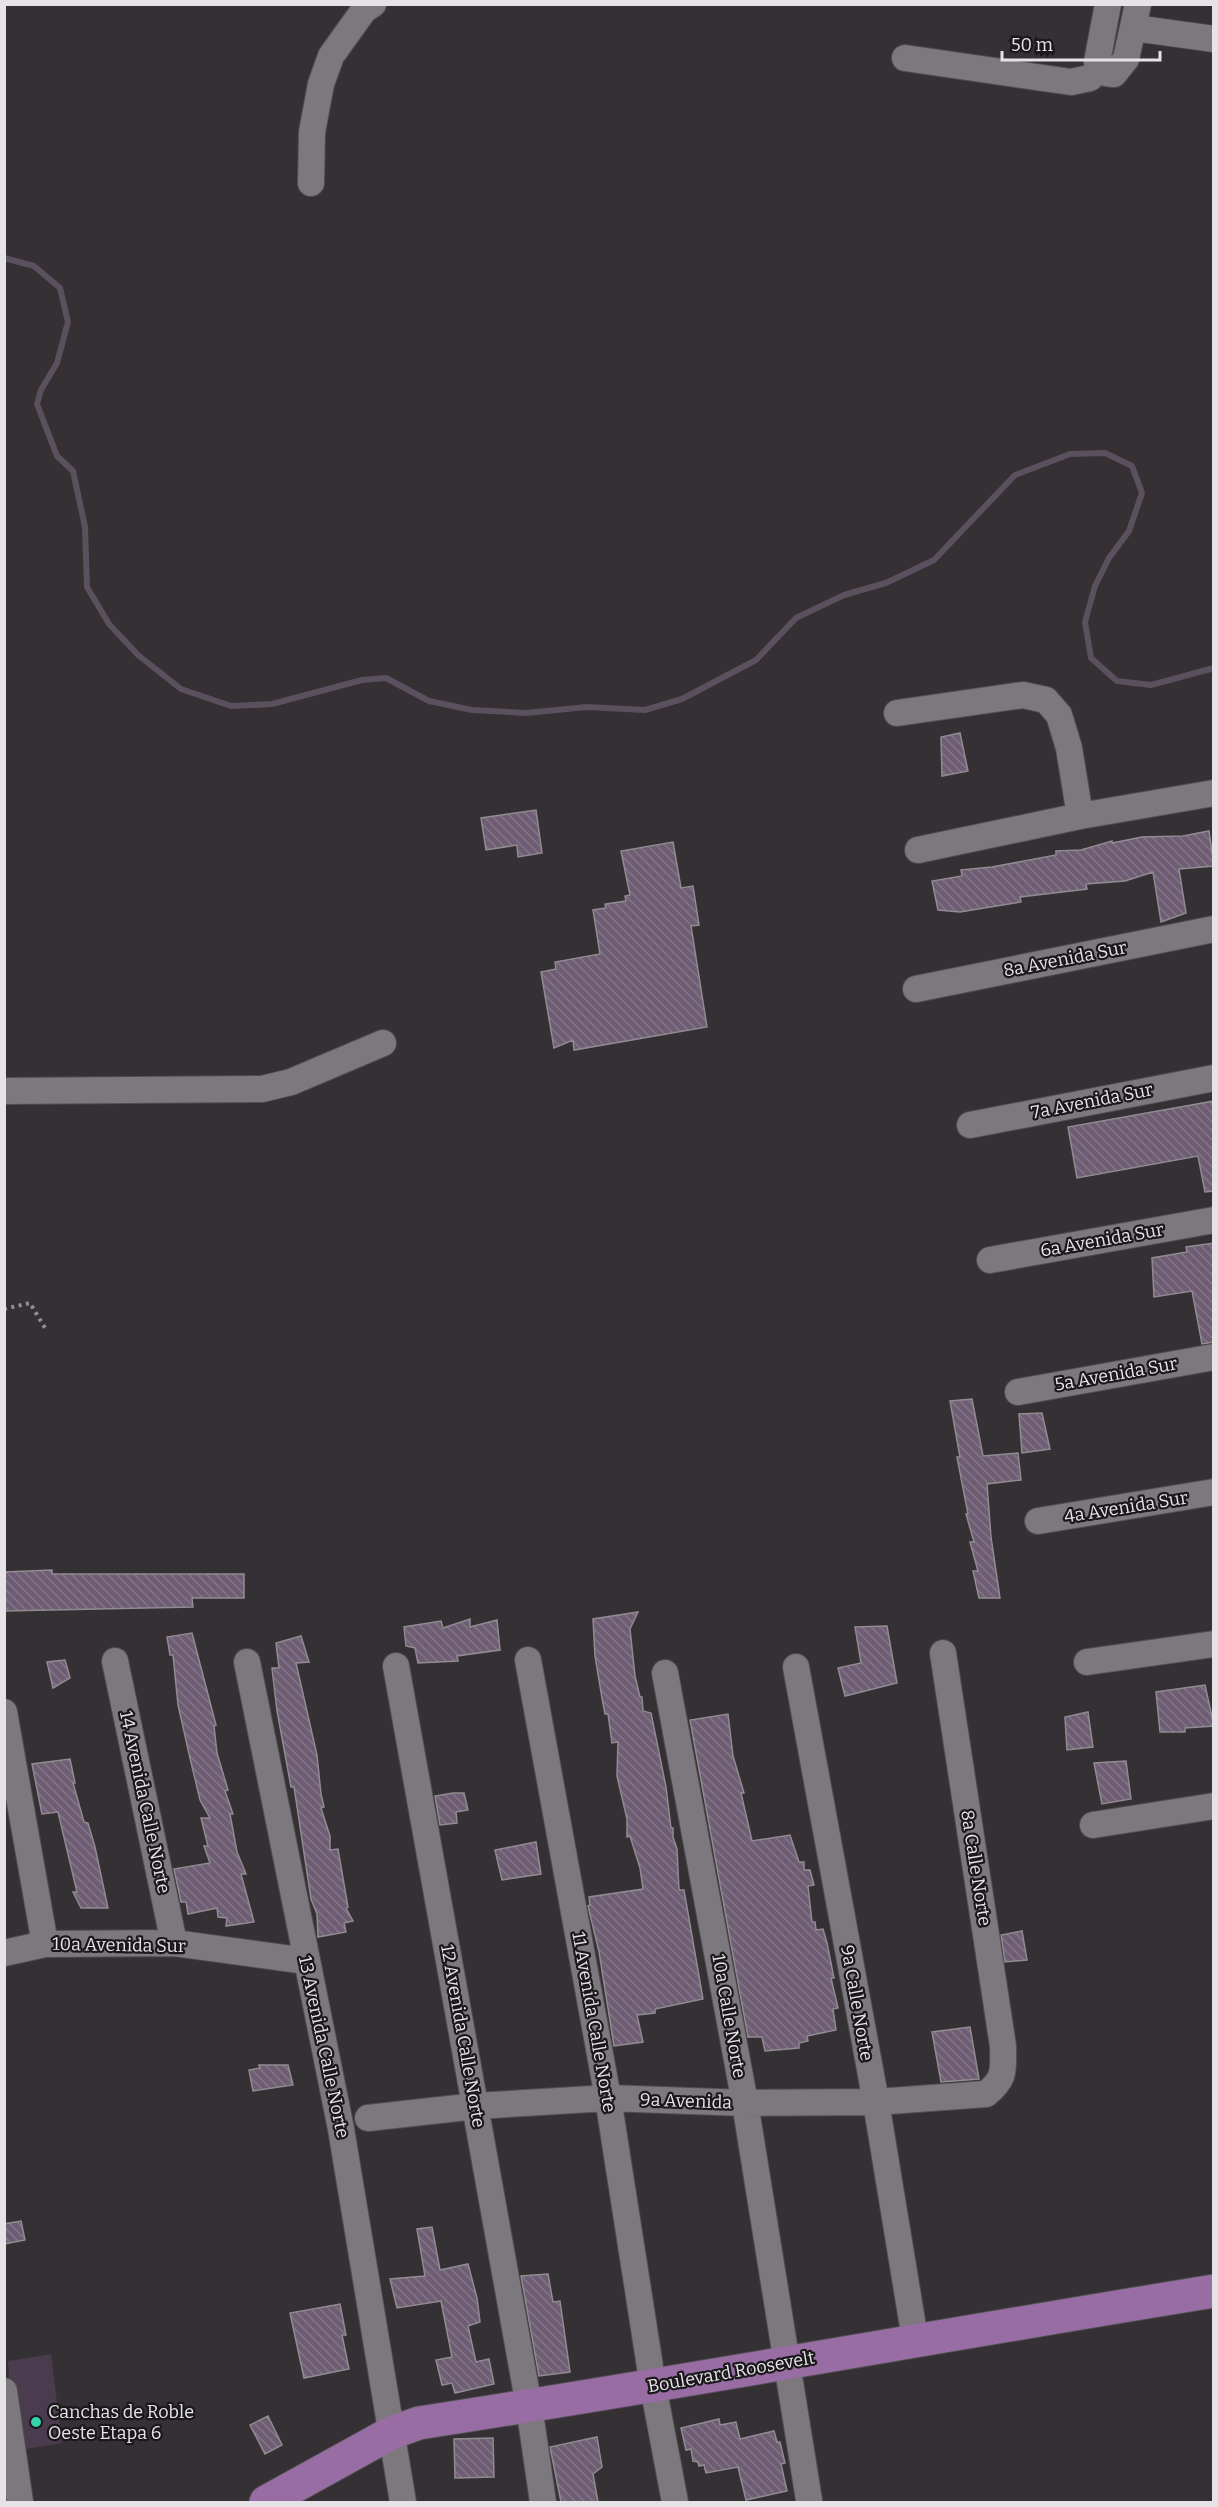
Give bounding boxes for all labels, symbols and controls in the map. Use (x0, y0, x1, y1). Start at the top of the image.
scale bar (1002, 24, 1160, 62)
text: 50 m (1011, 34, 1053, 56)
street label: 8a Avenida Sur (1002, 936, 1128, 982)
street label: 7a Avenida Sur (1029, 1078, 1155, 1124)
street label: 6a Avenida Sur (1038, 1218, 1166, 1262)
street label: 5a Avenida Sur (1053, 1352, 1179, 1396)
street label: 4a Avenida Sur (1063, 1486, 1190, 1528)
street label: 14 Avenida Calle Norte (115, 1709, 175, 1895)
street label: 8a Calle Norte (956, 1808, 996, 1928)
street label: 11 Avenida Calle Norte (567, 1930, 621, 2114)
street label: 10a Avenida Sur (52, 1933, 186, 1957)
street label: 12 Avenida Calle Norte (436, 1943, 490, 2129)
street label: 9a Calle Norte (836, 1943, 878, 2063)
street label: 10a Calle Norte (707, 1952, 751, 2080)
street label: 13 Avenida Calle Norte (294, 1954, 354, 2140)
street label: 9a Avenida (640, 2088, 732, 2114)
street label: Boulevard Roosevelt (646, 2346, 817, 2398)
place label: Canchas de Roble Oeste Etapa 6 (48, 2401, 194, 2444)
marker: Canchas de Roble Oeste Etapa 6 (29, 2415, 43, 2429)

